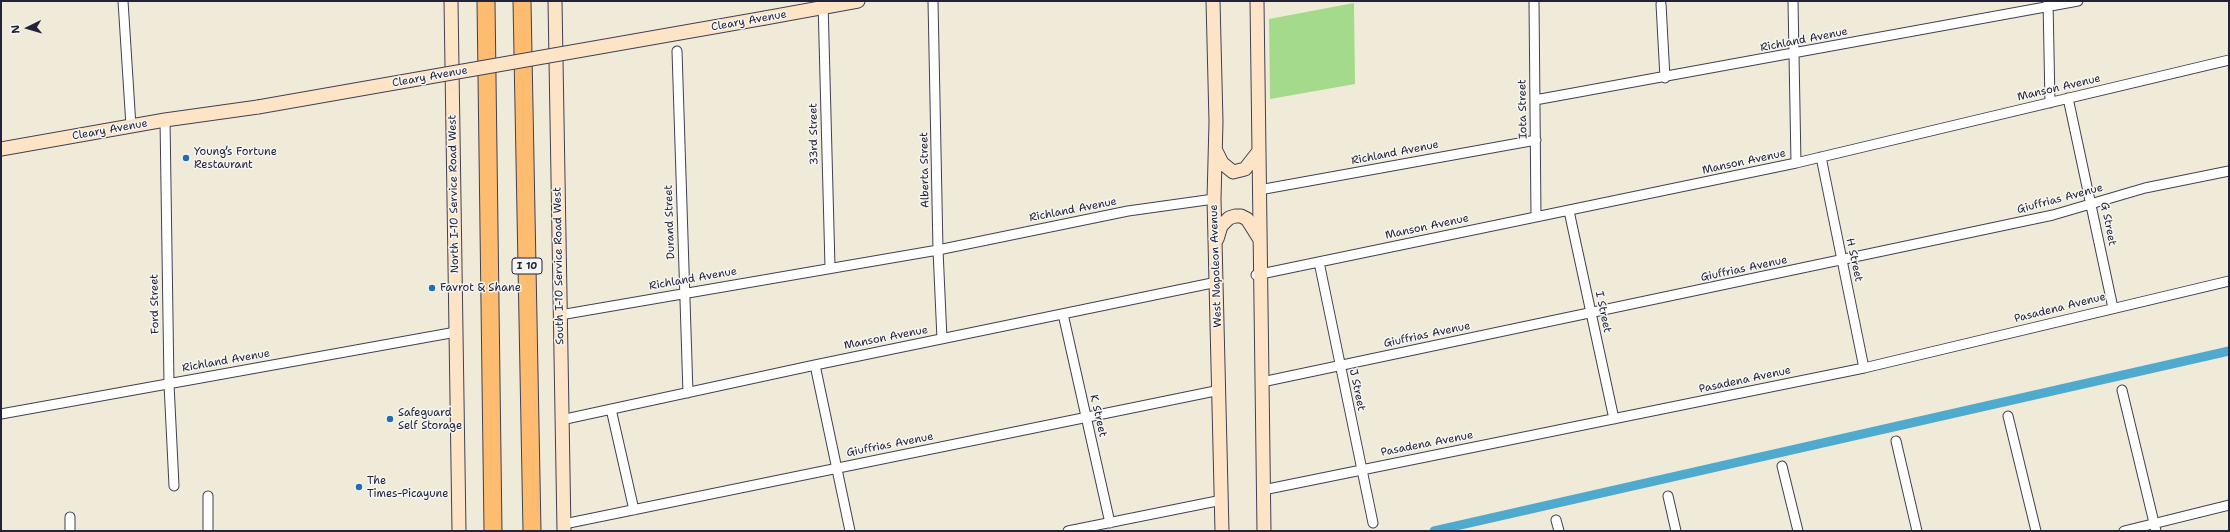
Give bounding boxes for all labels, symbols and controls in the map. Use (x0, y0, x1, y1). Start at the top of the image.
north arrow (8, 8, 48, 48)
street label: Cleary Avenue (710, 8, 788, 34)
text: N (8, 24, 23, 34)
street label: Richland Avenue (1759, 25, 1849, 55)
street label: Cleary Avenue (391, 64, 469, 90)
street label: Manson Avenue (2016, 72, 2102, 104)
street label: Iota Street (1516, 79, 1530, 139)
street label: 33rd Street (807, 103, 821, 165)
street label: North I-10 Service Road West (446, 115, 462, 273)
street label: Cleary Avenue (71, 117, 149, 143)
street label: Alberta Street (918, 132, 932, 208)
street label: Richland Avenue (1350, 138, 1440, 168)
place label: Young’s Fortune Restaurant (194, 145, 277, 171)
street label: Manson Avenue (1701, 147, 1787, 177)
marker: Young’s Fortune Restaurant (181, 153, 191, 163)
street label: Giuffrias Avenue (2016, 181, 2104, 217)
street label: Durand Street (662, 184, 678, 260)
street label: South I-10 Service Road West (551, 187, 567, 345)
street label: Richland Avenue (1028, 195, 1118, 225)
street label: G Street (2097, 201, 2119, 247)
street label: West Napoleon Avenue (1207, 204, 1225, 328)
street label: Manson Avenue (1384, 212, 1470, 242)
street label: H Street (1843, 237, 1865, 283)
street label: Giuffrias Avenue (1699, 253, 1789, 285)
road number: I 10 (512, 258, 542, 274)
street label: Richland Avenue (648, 265, 738, 293)
street label: Ford Street (148, 274, 162, 334)
place label: Favrot & Shane (440, 281, 521, 295)
marker: Favrot & Shane (427, 283, 437, 293)
street label: I Street (1592, 290, 1614, 334)
street label: Pasadena Avenue (2013, 290, 2107, 326)
street label: Giuffrias Avenue (1382, 319, 1472, 351)
street label: Manson Avenue (843, 323, 929, 353)
street label: Richland Avenue (181, 347, 271, 375)
street label: Pasadena Avenue (1698, 364, 1792, 396)
street label: J Street (1346, 368, 1368, 412)
street label: K Street (1087, 393, 1109, 439)
place label: Safeguard Self Storage (398, 406, 462, 432)
marker: Safeguard Self Storage (385, 414, 395, 424)
street label: Pasadena Avenue (1380, 429, 1474, 459)
street label: Giuffrias Avenue (845, 430, 935, 460)
place label: The Times-Picayune (367, 474, 448, 500)
marker: The Times-Picayune (354, 482, 364, 492)

